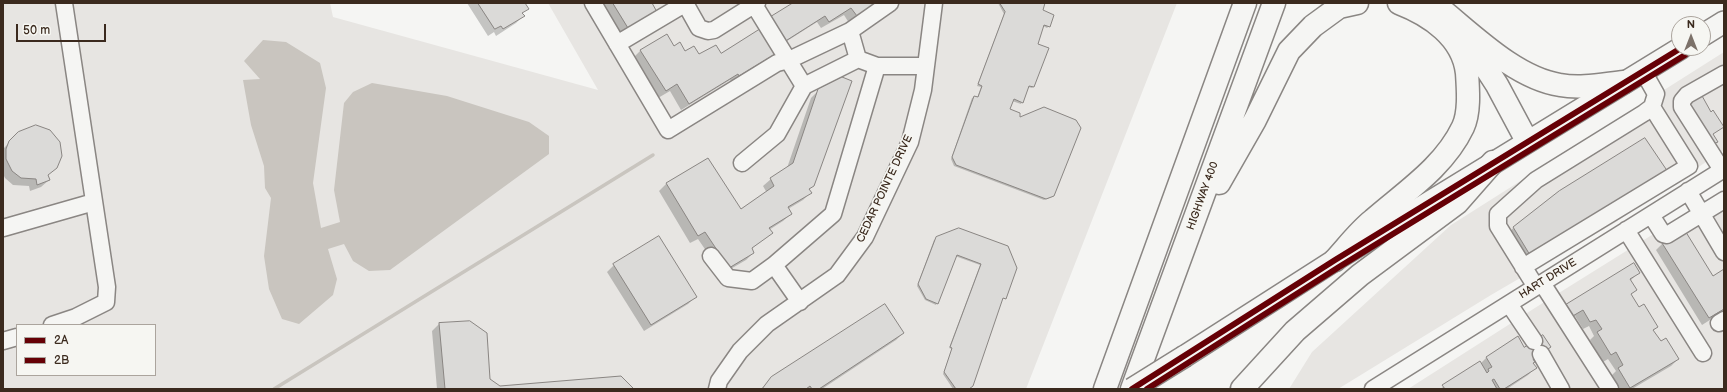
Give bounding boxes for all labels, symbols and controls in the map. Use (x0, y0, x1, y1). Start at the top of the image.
scale bar (18, 16, 108, 42)
north arrow (1671, 16, 1711, 56)
text: N (1687, 18, 1695, 31)
text: 50 m (23, 23, 50, 38)
street label: CEDAR POINTE DRIVE (854, 133, 916, 245)
street label: HIGHWAY 400 (1185, 160, 1221, 232)
street label: HART DRIVE (1517, 256, 1579, 302)
legend (16, 324, 156, 376)
text: 2A (54, 333, 68, 348)
text: 2B (54, 353, 69, 368)

